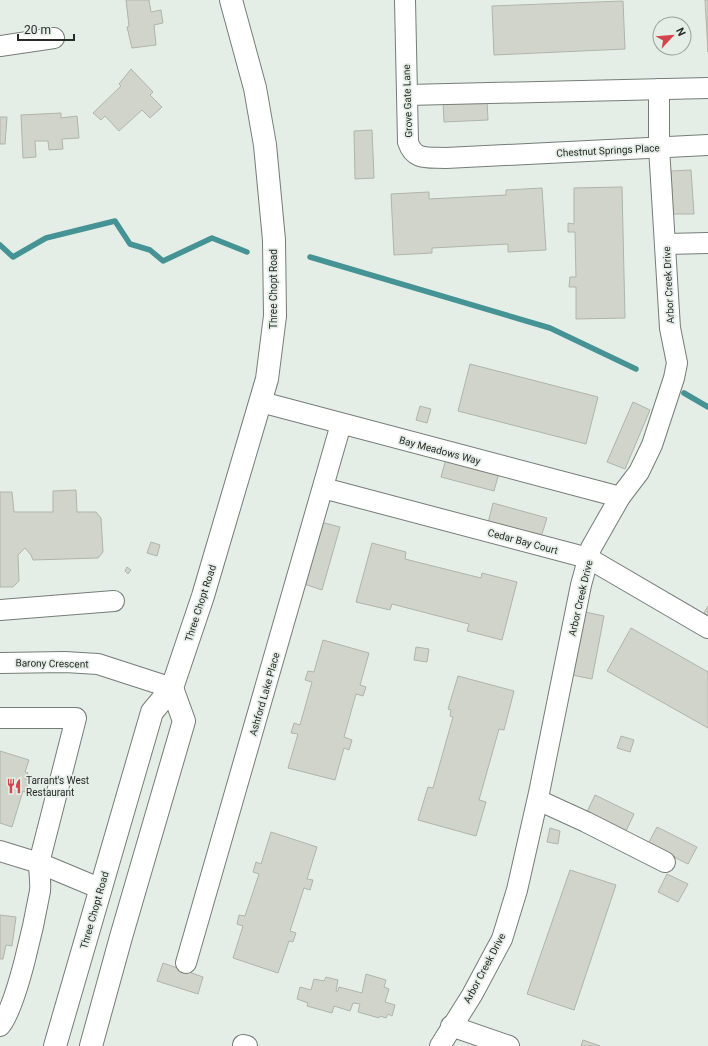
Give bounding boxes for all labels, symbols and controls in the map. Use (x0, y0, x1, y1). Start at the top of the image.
scale bar (18, 16, 74, 42)
north arrow (652, 16, 692, 56)
text: 20 m (24, 23, 51, 37)
text: N (673, 25, 688, 38)
street label: Grove Gate Lane (401, 64, 414, 138)
street label: Chestnut Springs Place (556, 142, 660, 159)
street label: Arbor Creek Drive (661, 246, 676, 324)
street label: Three Chopt Road (268, 249, 279, 329)
street label: Bay Meadows Way (398, 434, 482, 467)
street label: Cedar Bay Court (487, 527, 559, 556)
street label: Arbor Creek Drive (566, 559, 595, 637)
street label: Three Chopt Road (183, 563, 218, 643)
street label: Ashford Lake Place (247, 651, 282, 737)
street label: Barony Crescent (15, 657, 89, 670)
place label: Tarrant's West Restaurant (26, 775, 89, 798)
restaurant icon: Tarrant's West Restaurant (5, 777, 23, 795)
street label: Three Chopt Road (78, 870, 111, 950)
street label: Arbor Creek Drive (461, 931, 507, 1005)

